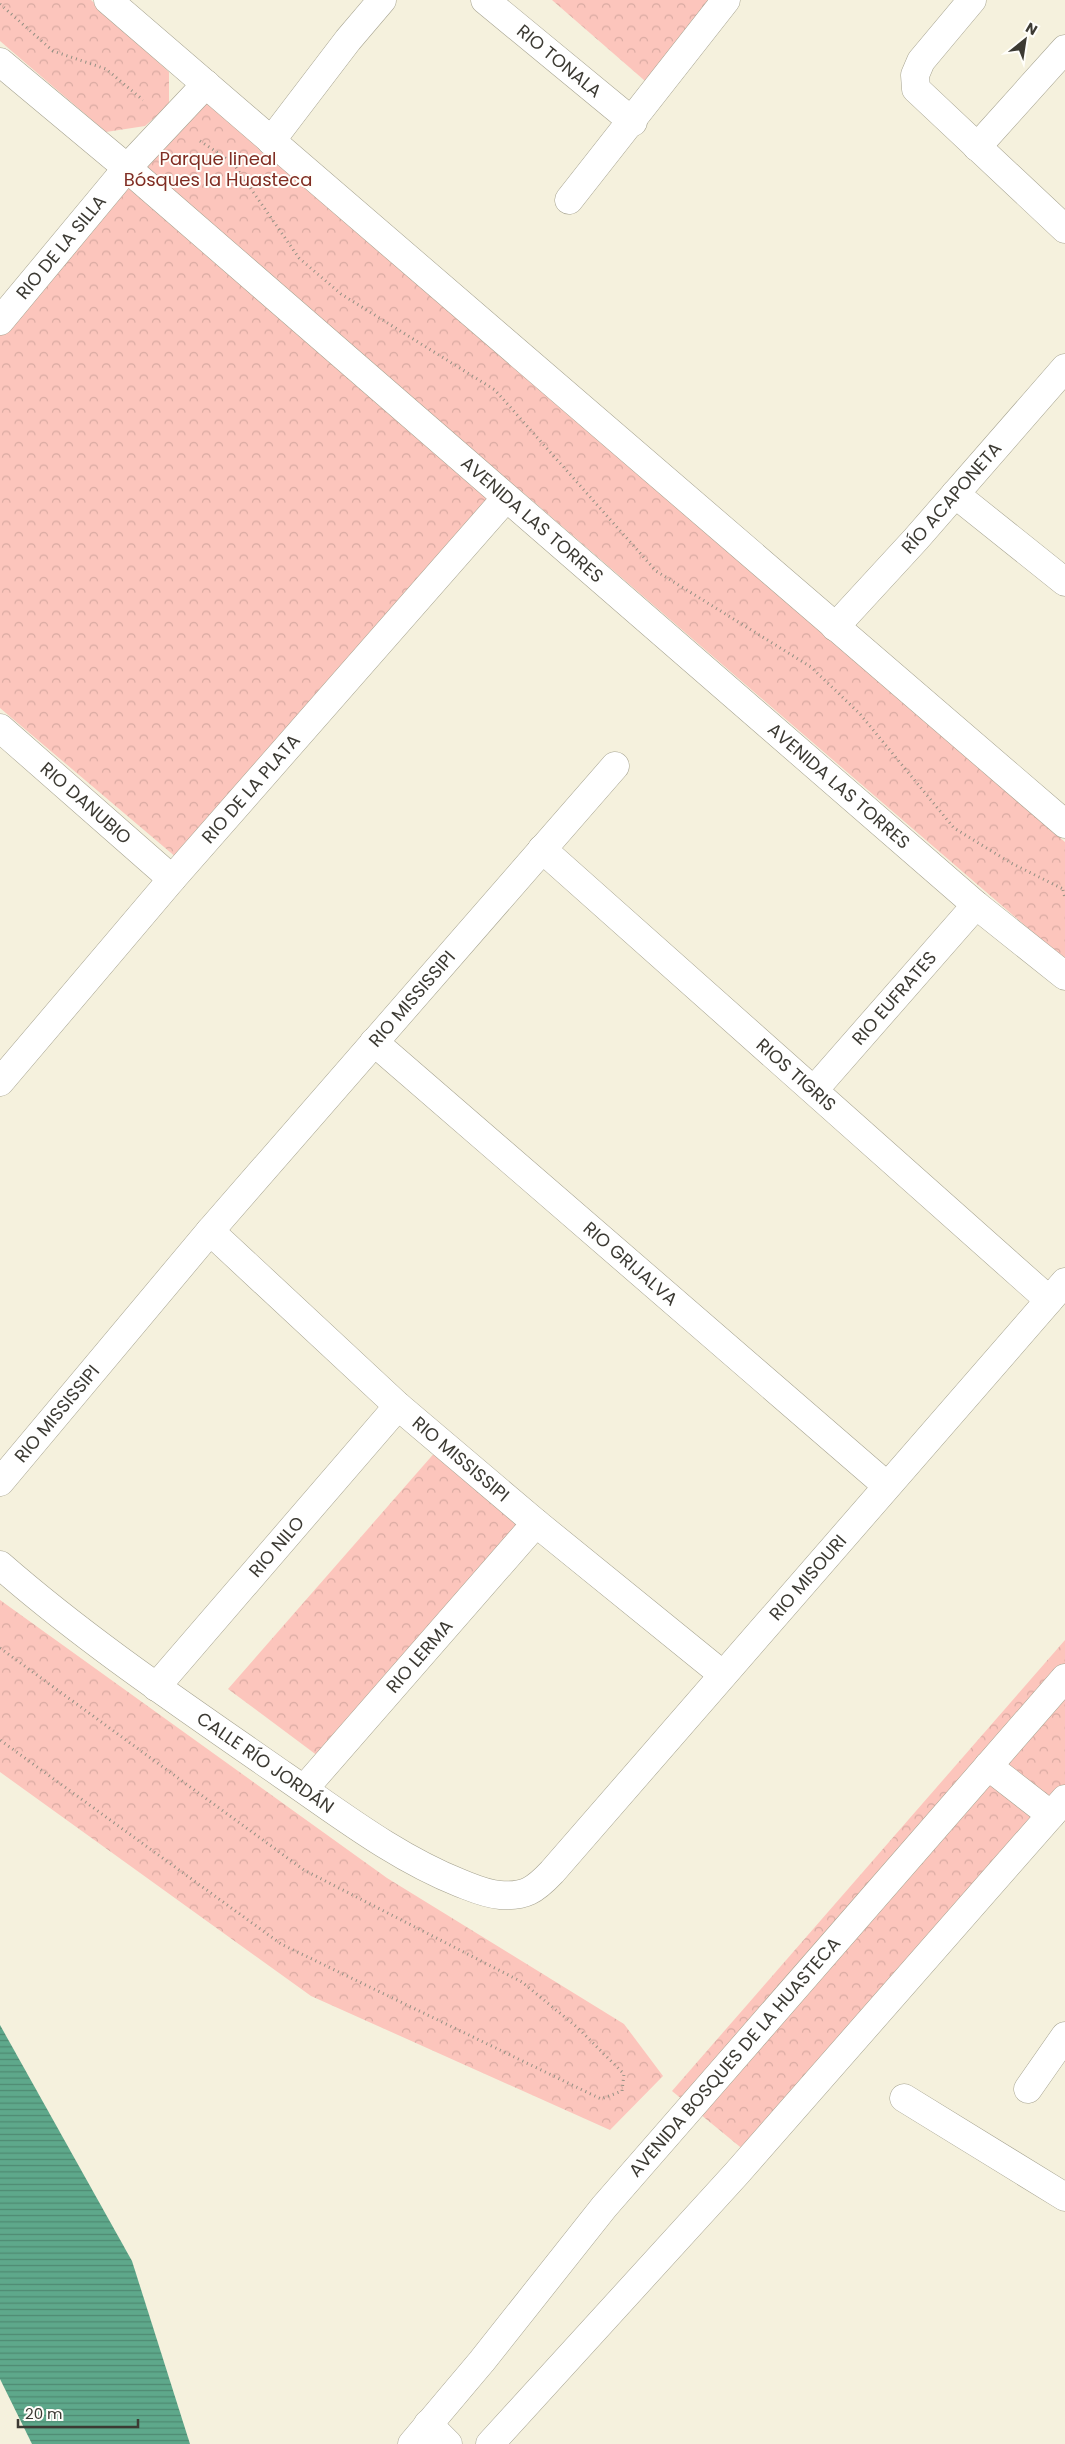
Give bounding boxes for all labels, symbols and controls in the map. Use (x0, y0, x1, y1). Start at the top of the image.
north arrow (1000, 15, 1050, 65)
text: N (1022, 17, 1041, 40)
street label: RIO TONALA (512, 18, 607, 103)
park label: Parque lineal Bósques la Huasteca (124, 146, 312, 192)
street label: RIO DE LA SILLA (10, 189, 112, 304)
street label: RÍO ACAPONETA (896, 436, 1007, 559)
street label: AVENIDA LAS TORRES (456, 451, 609, 588)
street label: AVENIDA LAS TORRES (762, 717, 916, 854)
street label: RIO DE LA PLATA (196, 728, 306, 849)
street label: RIO DANUBIO (35, 756, 137, 850)
street label: RIO MISSISSIPI (363, 945, 461, 1052)
street label: RIO EUFRATES (846, 945, 942, 1050)
street label: RIOS TIGRIS (751, 1032, 842, 1117)
street label: RIO GRIJALVA (578, 1216, 683, 1311)
street label: RIO MISSISSIPI (9, 1359, 105, 1468)
street label: RIO MISSISSIPI (407, 1410, 515, 1507)
street label: RIO NILO (243, 1511, 310, 1582)
street label: RIO MISOURI (763, 1529, 852, 1626)
street label: RIO LERMA (380, 1614, 458, 1698)
street label: CALLE RÍO JORDÁN (192, 1706, 339, 1819)
street label: AVENIDA BOSQUES DE LA HUASTECA (623, 1931, 846, 2182)
scale bar (18, 2396, 138, 2428)
text: 20 m (25, 2403, 63, 2424)

